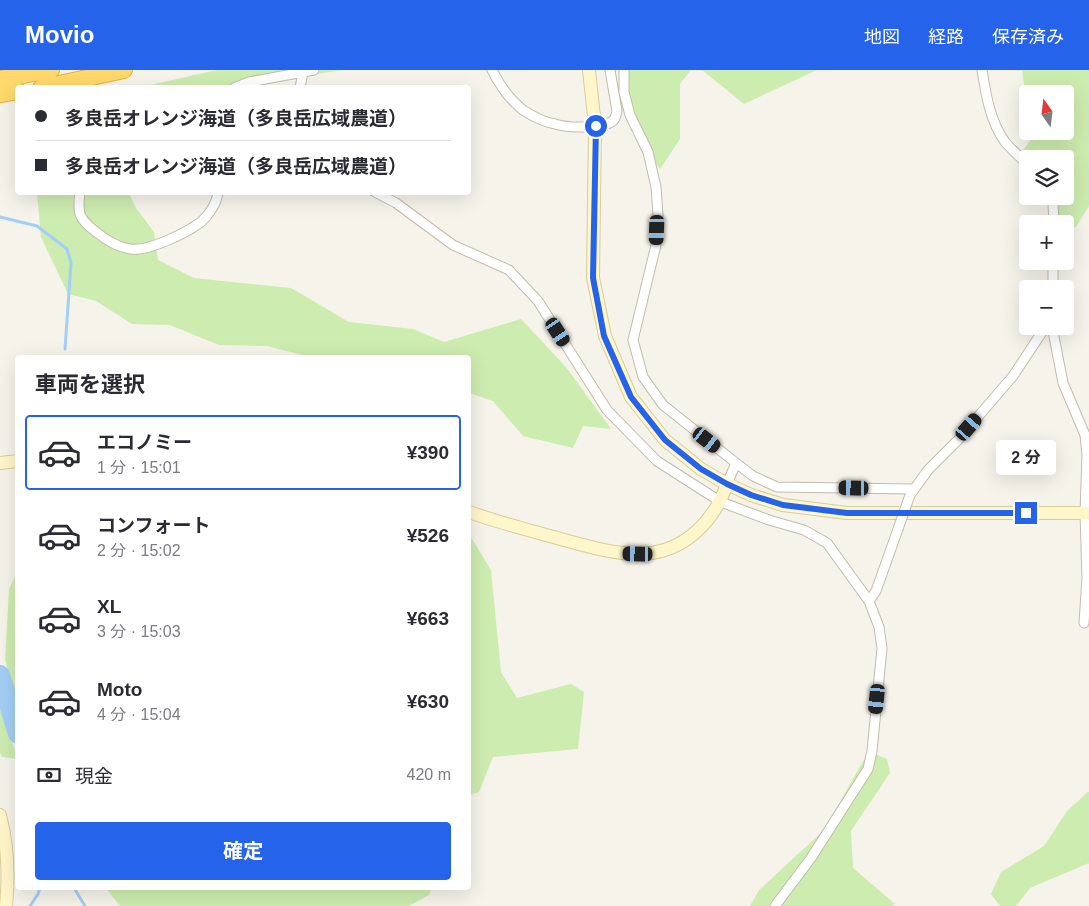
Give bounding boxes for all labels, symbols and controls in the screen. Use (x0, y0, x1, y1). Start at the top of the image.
text: Movio (25, 21, 94, 48)
text: 地図 (864, 27, 900, 47)
text: 経路 (928, 27, 964, 47)
text: 保存済み (992, 27, 1064, 47)
north arrow (1019, 85, 1074, 140)
map controls (1019, 85, 1074, 335)
text: 多良岳オレンジ海道（多良岳広域農道） (65, 108, 407, 129)
route start (585, 115, 607, 137)
button: layers (1019, 150, 1074, 205)
text: 多良岳オレンジ海道（多良岳広域農道） (65, 156, 407, 177)
car (648, 215, 665, 245)
button: + (1019, 215, 1074, 270)
button: − (1019, 280, 1074, 335)
car (543, 315, 572, 349)
text: 車両を選択 (35, 372, 145, 397)
car (953, 411, 984, 443)
car (690, 425, 723, 455)
icon: car (37, 430, 82, 475)
text: エコノミー (97, 432, 192, 453)
callout: 2 分 (996, 440, 1056, 476)
text: ¥390 (407, 442, 449, 463)
text: 2 分 (1011, 449, 1041, 466)
text: 1 分 · 15:01 (97, 459, 181, 476)
car (838, 480, 869, 496)
route end (1015, 502, 1037, 524)
icon: car (37, 513, 82, 558)
text: コンフォート (97, 515, 210, 536)
text: ¥526 (407, 525, 449, 546)
text: 2 分 · 15:02 (97, 542, 181, 559)
car (622, 546, 653, 562)
icon: car (37, 596, 82, 641)
text: XL (97, 596, 121, 617)
text: ¥663 (407, 608, 449, 629)
text: 3 分 · 15:03 (97, 623, 181, 640)
icon: car (37, 679, 82, 724)
text: Moto (97, 679, 142, 700)
car (867, 683, 886, 715)
text: ¥630 (407, 691, 449, 712)
text: 4 分 · 15:04 (97, 706, 181, 723)
icon: cash (35, 761, 63, 789)
text: 現金 (75, 766, 113, 787)
text: 420 m (407, 766, 451, 783)
button: 確定 (35, 822, 451, 880)

